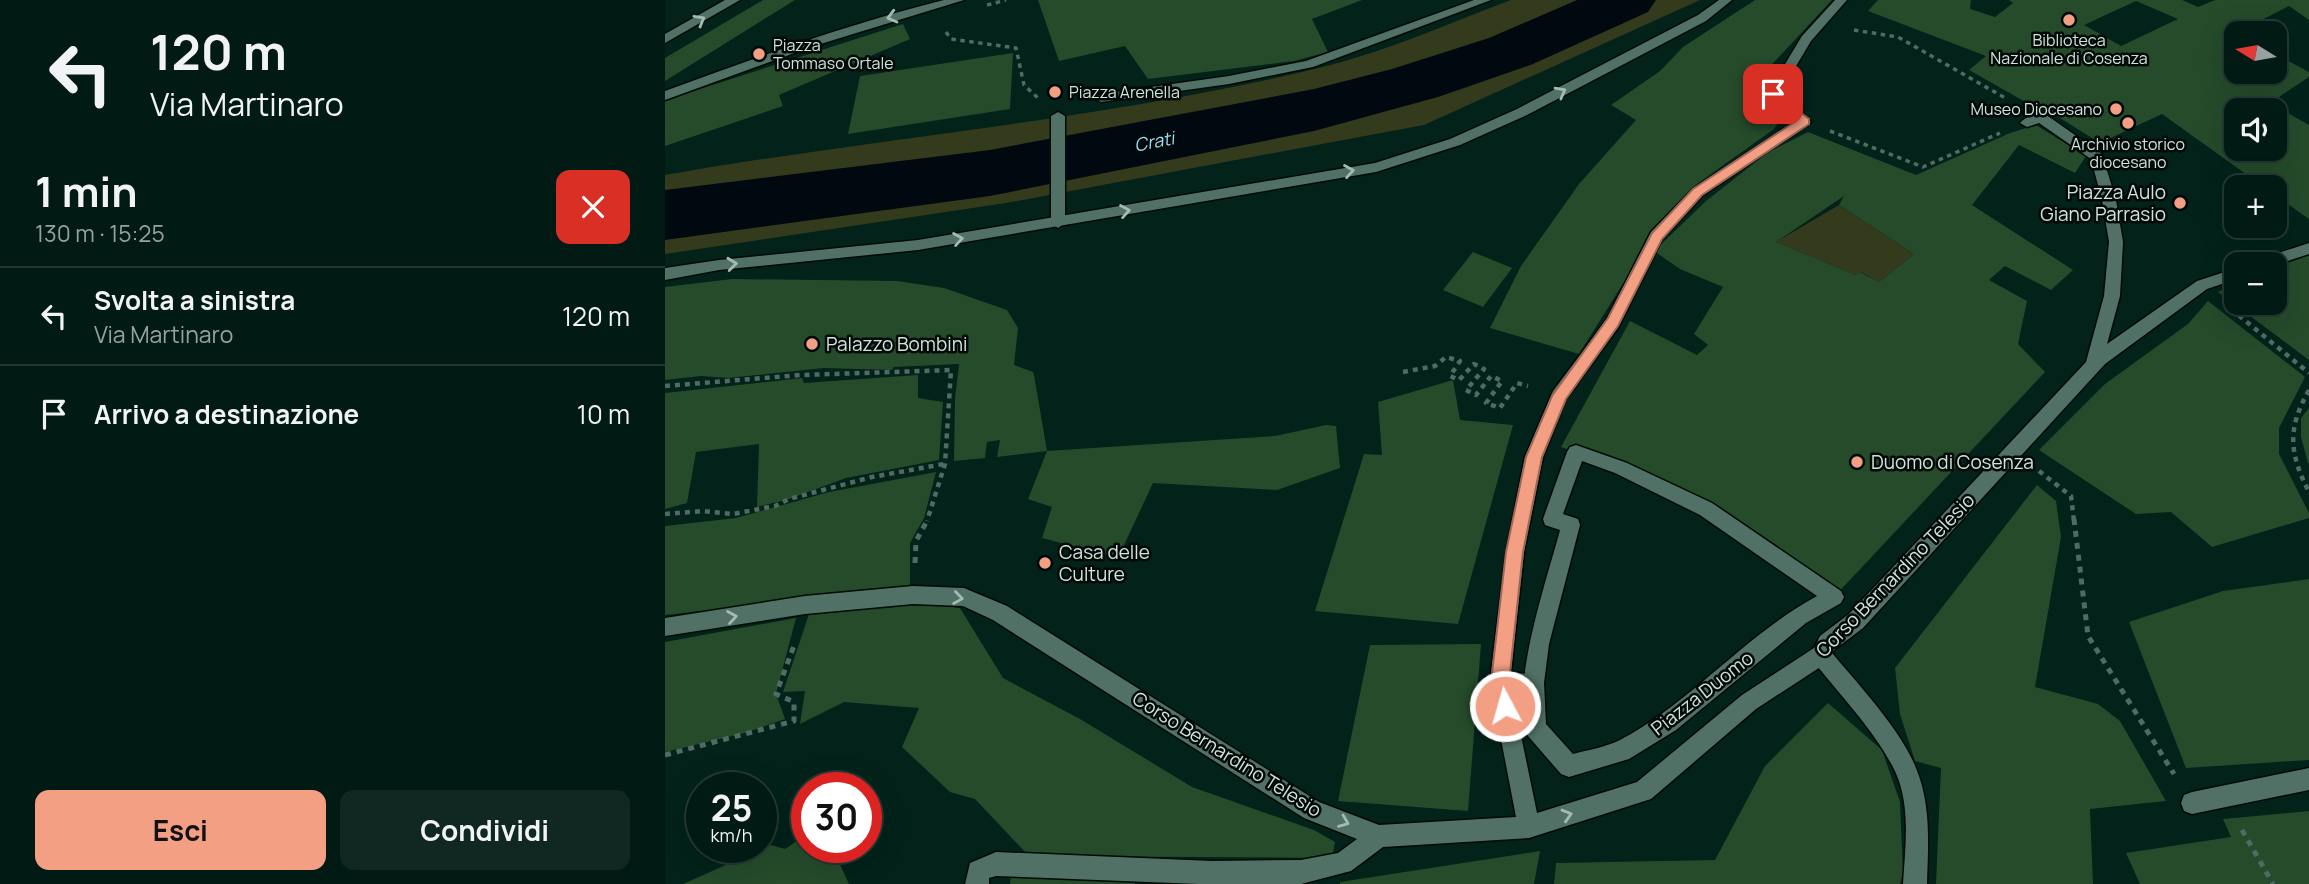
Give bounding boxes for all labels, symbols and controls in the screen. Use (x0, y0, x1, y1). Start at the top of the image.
one-way arrow (886, 9, 898, 23)
marker: Biblioteca Nazionale di Cosenza (2061, 12, 2077, 28)
one-way arrow (692, 15, 705, 28)
text: 120 m (150, 18, 287, 85)
north arrow (2224, 21, 2287, 84)
map controls (2224, 21, 2287, 315)
icon: left (35, 28, 126, 119)
place label: Biblioteca Nazionale di Cosenza (1990, 29, 2148, 69)
place label: Piazza Tommaso Ortale (773, 34, 894, 74)
marker: Piazza Tommaso Ortale (751, 46, 767, 62)
pin (1743, 64, 1803, 124)
icon: arrive (1754, 75, 1792, 113)
place label: Piazza Arenella (1069, 81, 1180, 103)
text: Via Martinaro (150, 82, 344, 126)
marker: Piazza Arenella (1047, 84, 1063, 100)
one-way arrow (1554, 86, 1566, 100)
place label: Museo Diocesano (1971, 98, 2102, 120)
button: sound (2224, 98, 2287, 161)
marker: Museo Diocesano (2108, 101, 2124, 117)
marker: Archivio storico diocesano (2120, 115, 2136, 131)
water label: Crati (1132, 125, 1179, 157)
place label: Archivio storico diocesano (2071, 133, 2185, 173)
text: 1 min (35, 162, 138, 220)
one-way arrow (1343, 165, 1355, 180)
button: close (556, 170, 630, 244)
button: + (2224, 175, 2287, 238)
place label: Piazza Aulo Giano Parrasio (2040, 179, 2166, 227)
marker: Piazza Aulo Giano Parrasio (2172, 195, 2188, 211)
one-way arrow (1119, 204, 1131, 219)
text: 130 m · 15:25 (35, 217, 165, 249)
one-way arrow (953, 231, 964, 246)
button: − (2224, 252, 2287, 315)
one-way arrow (727, 257, 738, 272)
text: Svolta a sinistra (94, 282, 295, 318)
icon: left (35, 297, 73, 335)
text: 120 m (562, 298, 630, 334)
text: Via Martinaro (94, 318, 233, 350)
place label: Palazzo Bombini (826, 331, 967, 357)
marker: Palazzo Bombini (804, 336, 820, 352)
icon: arrive (35, 395, 73, 433)
text: Arrivo a destinazione (94, 396, 359, 432)
text: 10 m (577, 396, 630, 432)
place label: Duomo di Cosenza (1871, 449, 2034, 475)
marker: Duomo di Cosenza (1849, 454, 1865, 470)
street label: Corso Bernardino Telesio (1810, 487, 1980, 663)
place label: Casa delle Culture (1059, 539, 1150, 587)
marker: Casa delle Culture (1037, 555, 1053, 571)
one-way arrow (952, 590, 964, 605)
one-way arrow (726, 610, 738, 625)
street label: Piazza Duomo (1646, 645, 1758, 741)
position arrow (1468, 669, 1542, 743)
street label: Corso Bernardino Telesio (1127, 685, 1327, 823)
speed limit sign: 30 (791, 772, 882, 863)
text: 25 (711, 784, 752, 832)
button: Esci (35, 790, 326, 870)
button: Condividi (340, 790, 630, 870)
one-way arrow (1560, 809, 1572, 823)
one-way arrow (1337, 814, 1349, 828)
text: km/h (711, 823, 752, 847)

